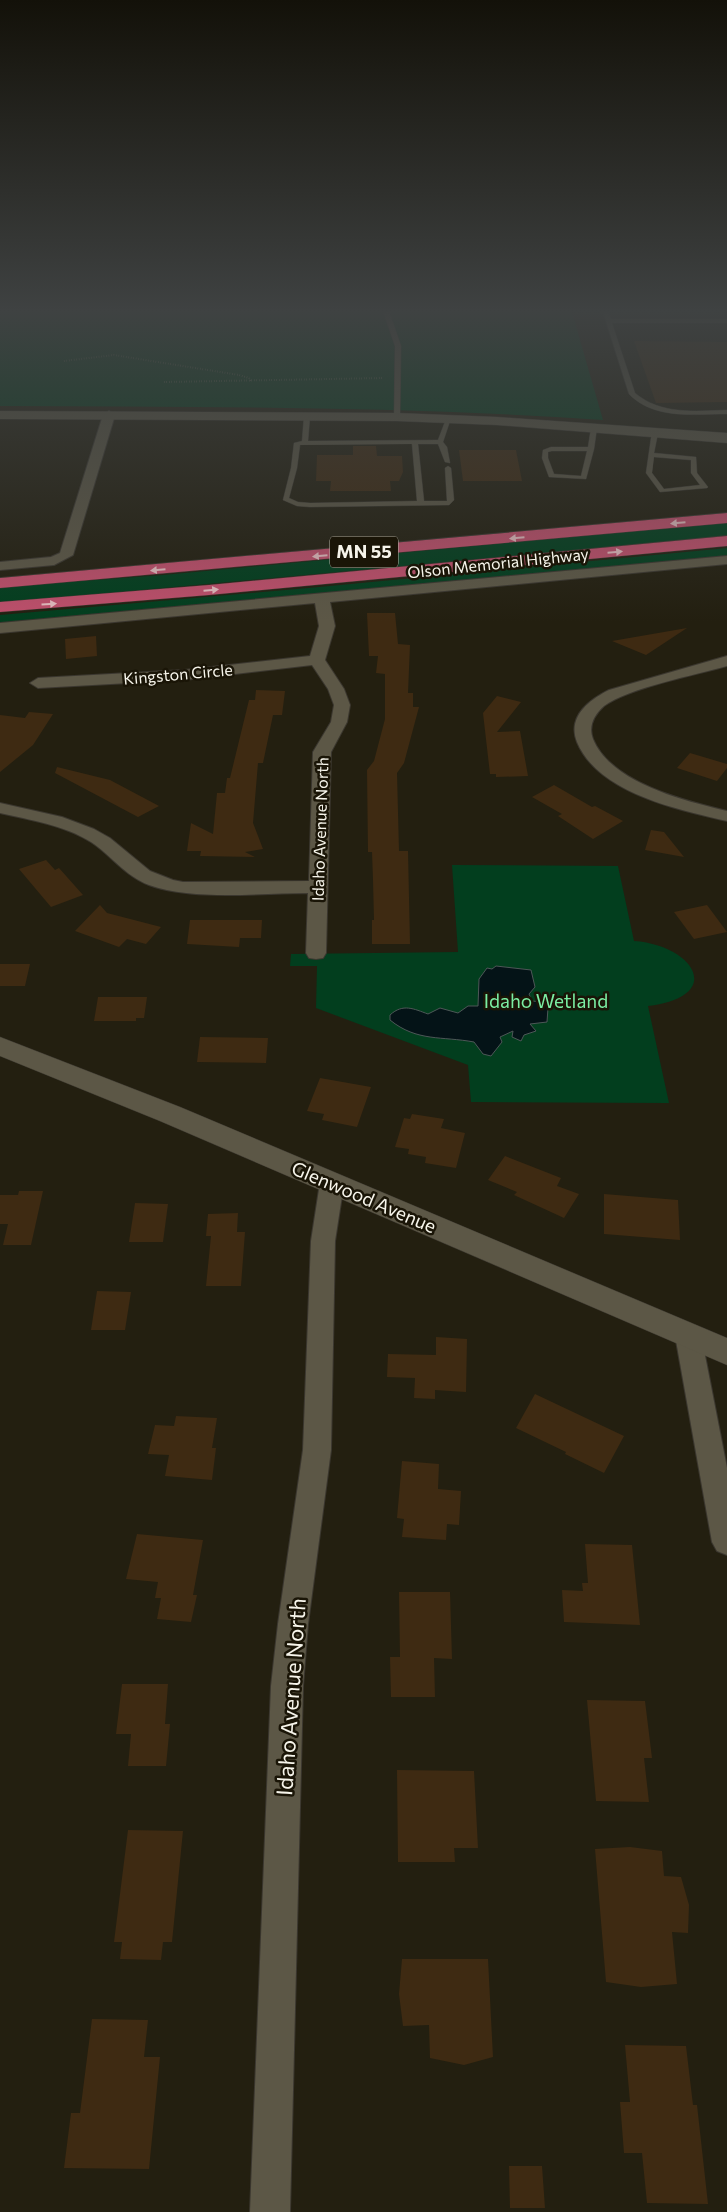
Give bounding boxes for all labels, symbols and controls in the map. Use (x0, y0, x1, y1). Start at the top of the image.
one-way arrow (670, 519, 686, 527)
one-way arrow (508, 534, 524, 542)
road number: MN 55 (330, 536, 398, 568)
street label: Olson Memorial Highway (406, 544, 590, 581)
one-way arrow (607, 548, 623, 556)
one-way arrow (312, 552, 328, 560)
one-way arrow (150, 567, 166, 575)
one-way arrow (203, 586, 219, 594)
one-way arrow (41, 600, 57, 608)
street label: Kingston Circle (122, 659, 233, 688)
street label: Idaho Avenue North (307, 757, 332, 901)
park label: Idaho Wetland (484, 989, 608, 1012)
street label: Glenwood Avenue (288, 1156, 440, 1237)
street label: Idaho Avenue North (270, 1597, 311, 1797)

